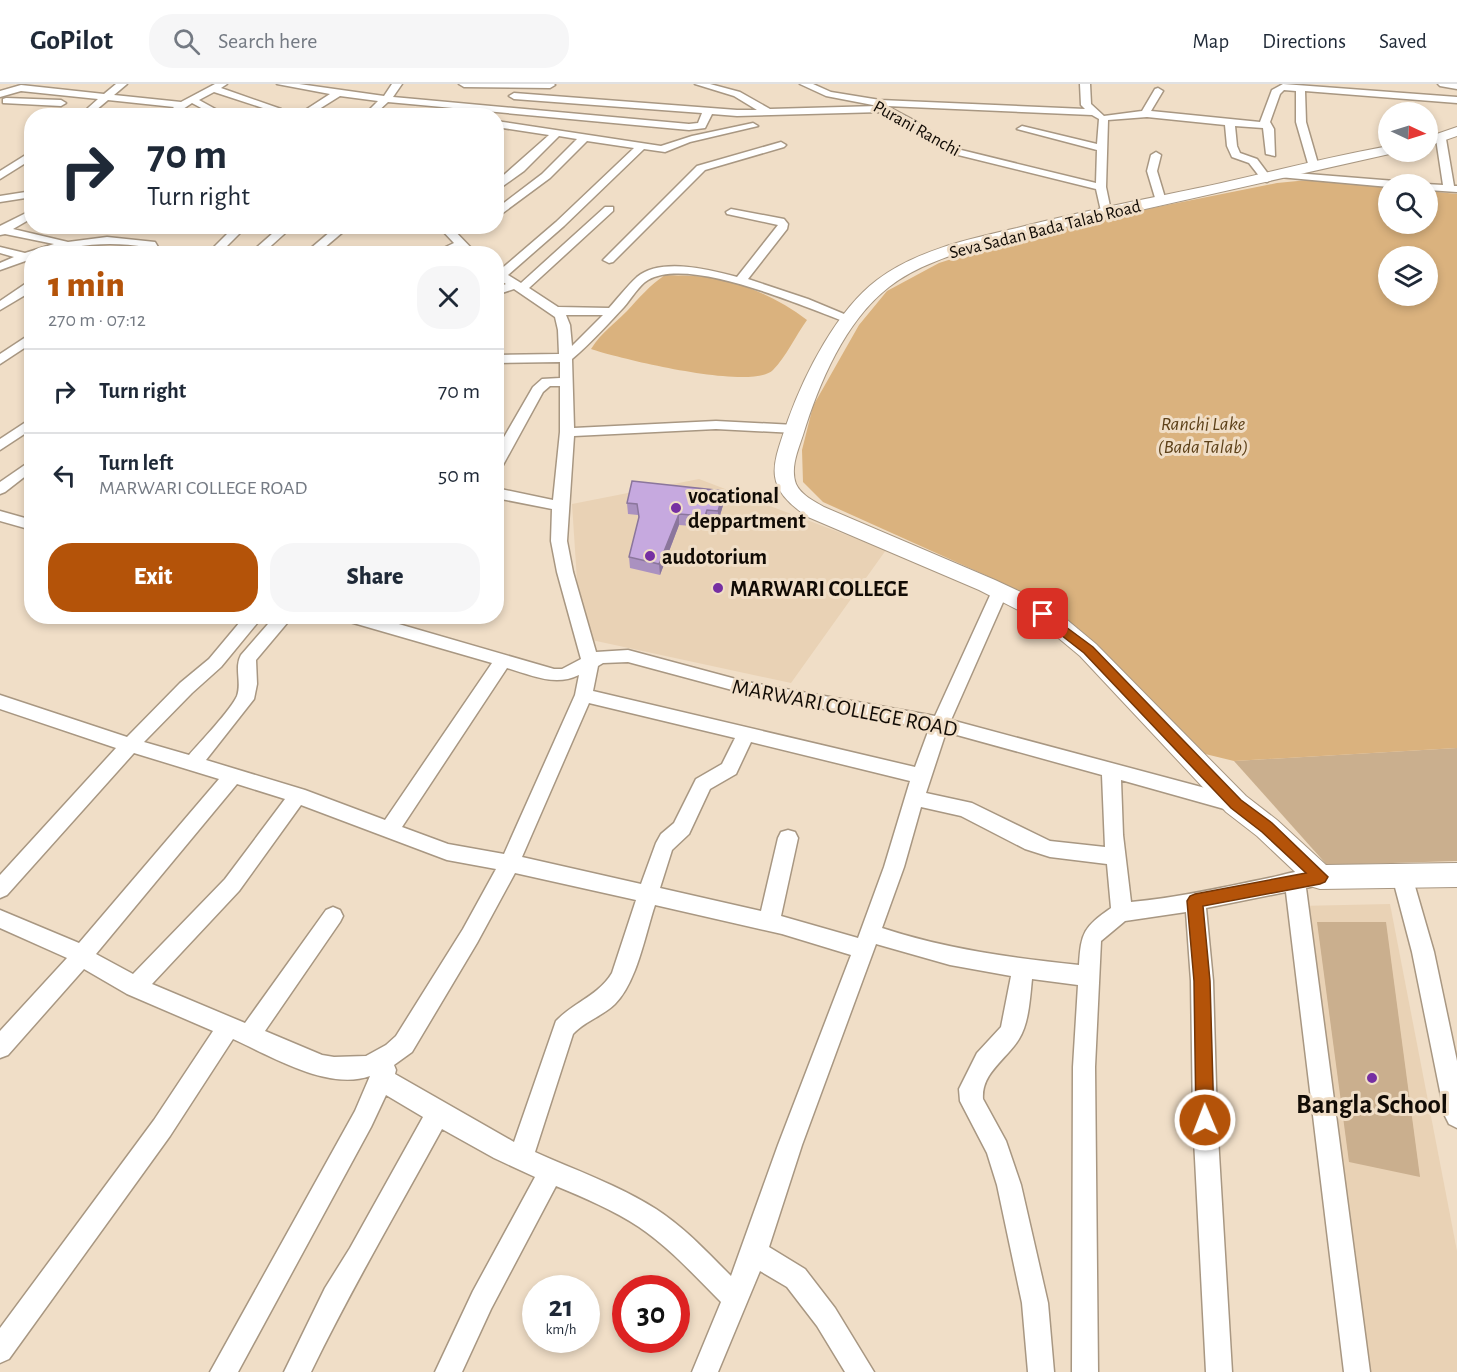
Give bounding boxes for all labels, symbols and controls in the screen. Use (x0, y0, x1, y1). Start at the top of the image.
search box (149, 14, 569, 68)
icon: search (170, 25, 203, 58)
text: GoPilot (30, 27, 113, 55)
text: Search here (218, 30, 318, 52)
text: Map (1193, 31, 1229, 52)
text: Directions (1262, 31, 1346, 52)
text: Saved (1379, 31, 1427, 52)
street label: Purani Ranchi (870, 98, 963, 160)
north arrow (1378, 102, 1438, 162)
map controls (1378, 102, 1438, 306)
icon: right (48, 132, 126, 210)
text: 70 m (147, 134, 227, 176)
button: search (1378, 174, 1438, 234)
text: Turn right (147, 183, 250, 210)
street label: Seva Sadan Bada Talab Road (948, 197, 1143, 262)
button: layers (1378, 246, 1438, 306)
button: close (417, 266, 480, 329)
text: 1 min (48, 267, 125, 303)
text: 270 m · 07:12 (48, 310, 146, 330)
icon: right (48, 375, 81, 408)
text: Turn right (99, 380, 186, 402)
text: 70 m (438, 380, 480, 402)
water label: Ranchi Lake (Bada Talab) (1158, 414, 1248, 457)
text: Turn left (99, 452, 173, 474)
icon: left (48, 459, 81, 492)
text: 50 m (438, 464, 480, 486)
text: MARWARI COLLEGE ROAD (99, 478, 308, 498)
place label: vocational deppartment (688, 485, 806, 532)
marker: vocational deppartment (669, 501, 683, 515)
button: Exit (48, 543, 258, 612)
button: Share (270, 543, 480, 612)
place label: audotorium (662, 546, 767, 568)
marker: audotorium (643, 549, 657, 563)
place label: MARWARI COLLEGE (730, 578, 908, 600)
marker: MARWARI COLLEGE (711, 581, 725, 595)
pin (1017, 588, 1068, 639)
icon: arrive (1026, 597, 1059, 630)
street label: MARWARI COLLEGE ROAD (730, 675, 959, 741)
marker: Bangla School (1365, 1071, 1379, 1085)
position arrow (1173, 1088, 1237, 1152)
place label: Bangla School (1296, 1091, 1448, 1118)
speed limit sign: 30 (612, 1275, 690, 1353)
text: 21 (549, 1292, 573, 1322)
text: km/h (546, 1322, 576, 1337)

